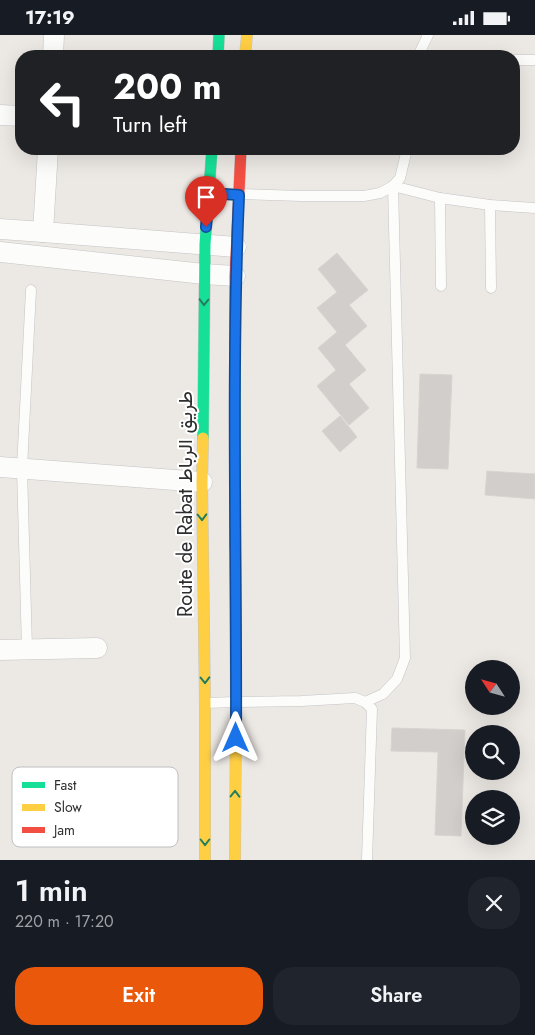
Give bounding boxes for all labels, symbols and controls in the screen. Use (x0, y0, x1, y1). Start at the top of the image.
text: 17:19 (25, 4, 75, 31)
text: 200 m (113, 62, 222, 112)
icon: left (30, 70, 95, 135)
text: Turn left (113, 108, 187, 140)
pin (185, 176, 227, 227)
icon: arrive (192, 183, 220, 211)
one-way arrow (199, 298, 209, 306)
street label: Route de Rabat طريق الرباط (171, 391, 200, 617)
one-way arrow (197, 513, 208, 521)
north arrow (465, 660, 520, 715)
map controls (465, 660, 520, 845)
one-way arrow (200, 676, 210, 684)
position arrow (209, 711, 261, 763)
button: search (465, 725, 520, 780)
legend (12, 767, 178, 847)
text: Fast (54, 775, 77, 795)
one-way arrow (230, 790, 240, 798)
button: layers (465, 790, 520, 845)
text: Slow (54, 797, 82, 817)
text: Jam (52, 820, 75, 840)
one-way arrow (200, 838, 210, 846)
text: 1 min (15, 869, 88, 912)
button: close (468, 877, 520, 929)
text: 220 m · 17:20 (15, 910, 114, 933)
button: Exit (15, 967, 263, 1025)
button: Share (273, 967, 520, 1025)

